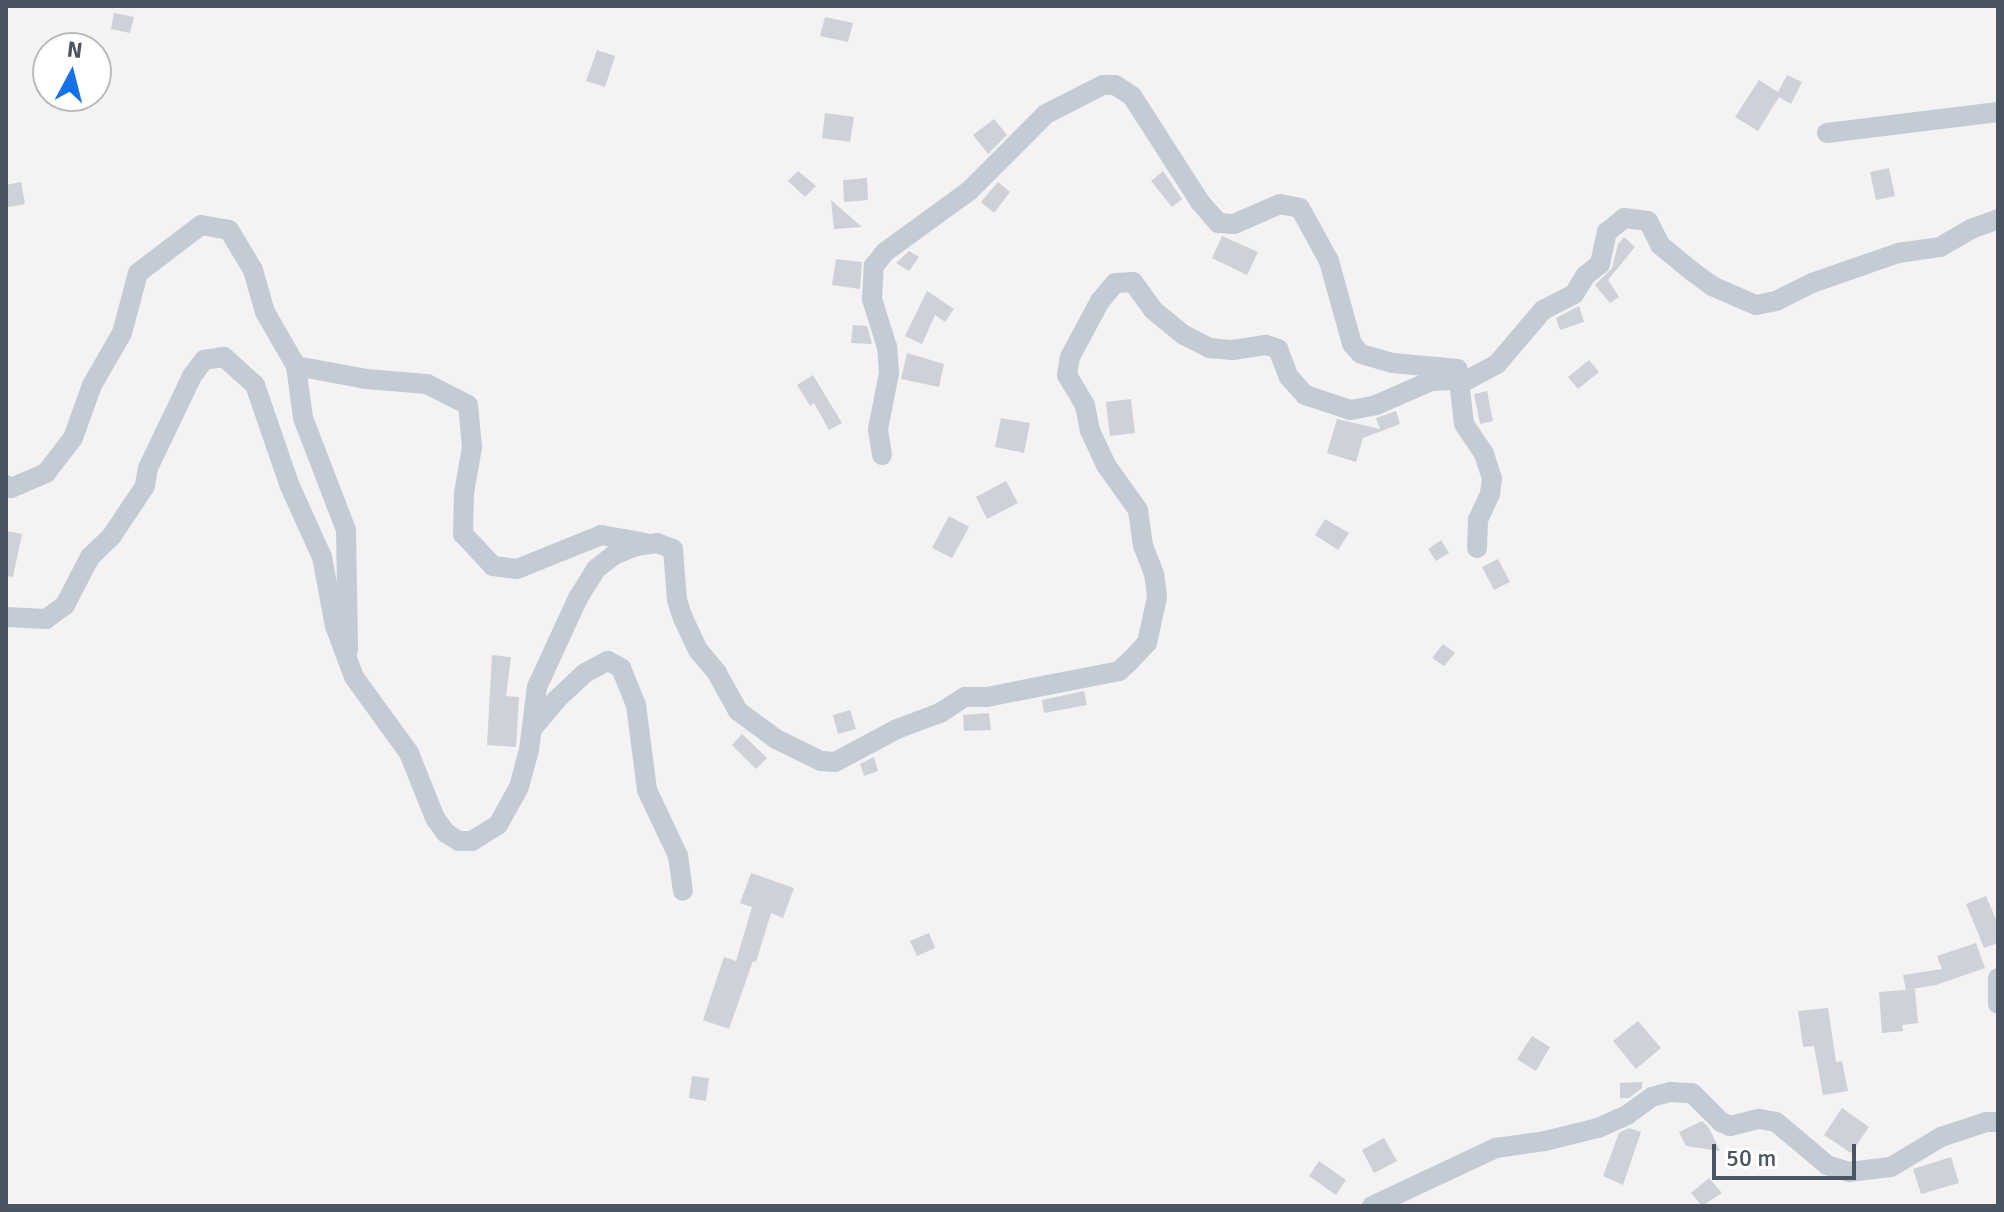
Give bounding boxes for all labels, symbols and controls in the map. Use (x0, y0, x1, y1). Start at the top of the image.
north arrow (32, 32, 112, 112)
text: N (65, 35, 84, 64)
scale bar (1716, 1128, 1860, 1178)
text: 50 m (1726, 1143, 1776, 1173)

